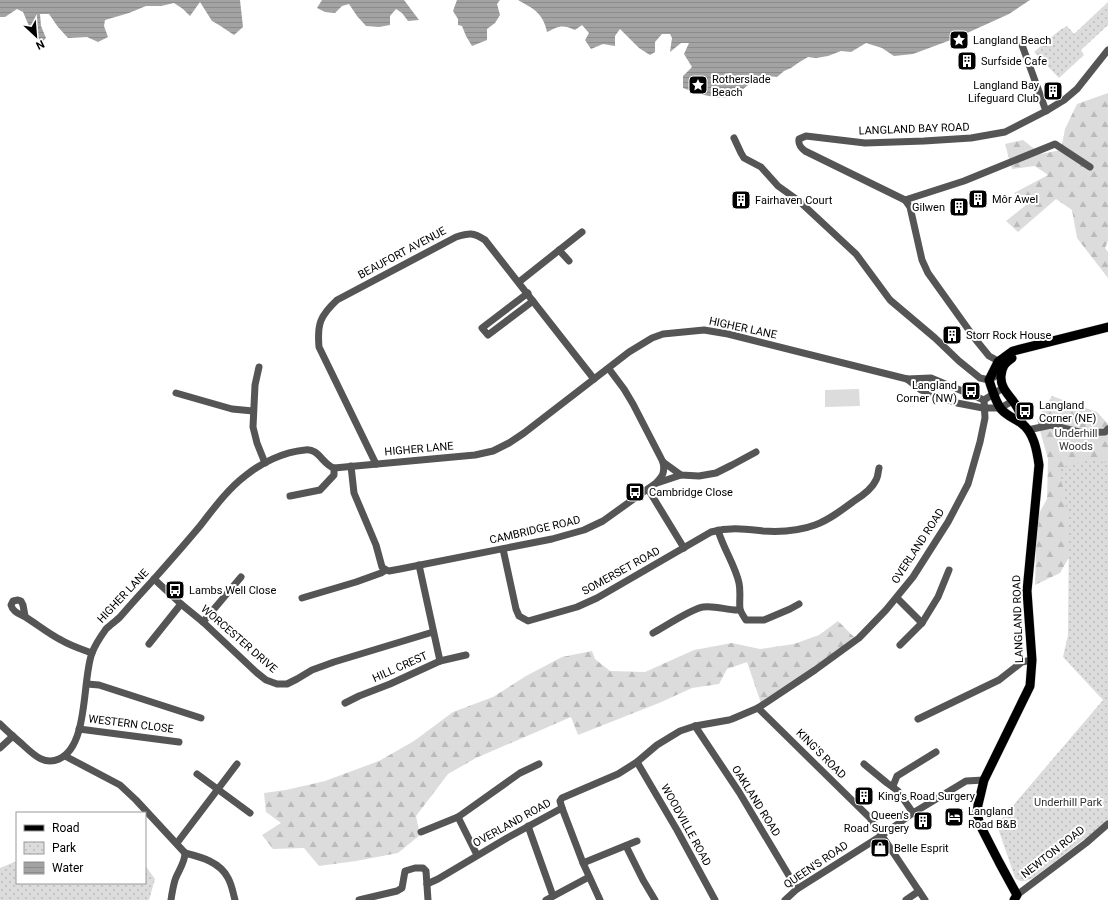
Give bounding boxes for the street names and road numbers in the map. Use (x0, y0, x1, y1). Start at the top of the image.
street label: LANGLAND BAY ROAD (858, 121, 970, 137)
street label: BEAUFORT AVENUE (356, 224, 448, 282)
street label: HIGHER LANE (708, 314, 778, 342)
street label: HIGHER LANE (384, 440, 454, 458)
street label: OVERLAND ROAD (889, 506, 947, 586)
street label: CAMBRIDGE ROAD (488, 513, 582, 547)
street label: SOMERSET ROAD (580, 544, 662, 598)
street label: HIGHER LANE (95, 566, 151, 626)
street label: LANGLAND ROAD (1010, 575, 1026, 663)
street label: WORCESTER DRIVE (198, 602, 280, 676)
street label: HILL CREST (371, 649, 430, 685)
street label: WESTERN CLOSE (88, 712, 174, 736)
street label: KING'S ROAD (793, 726, 849, 782)
street label: OAKLAND ROAD (729, 763, 783, 839)
street label: WOODVILLE ROAD (658, 782, 714, 868)
street label: OVERLAND ROAD (471, 796, 553, 850)
street label: NEWTON ROAD (1019, 823, 1087, 881)
street label: QUEEN'S ROAD (781, 839, 851, 891)

